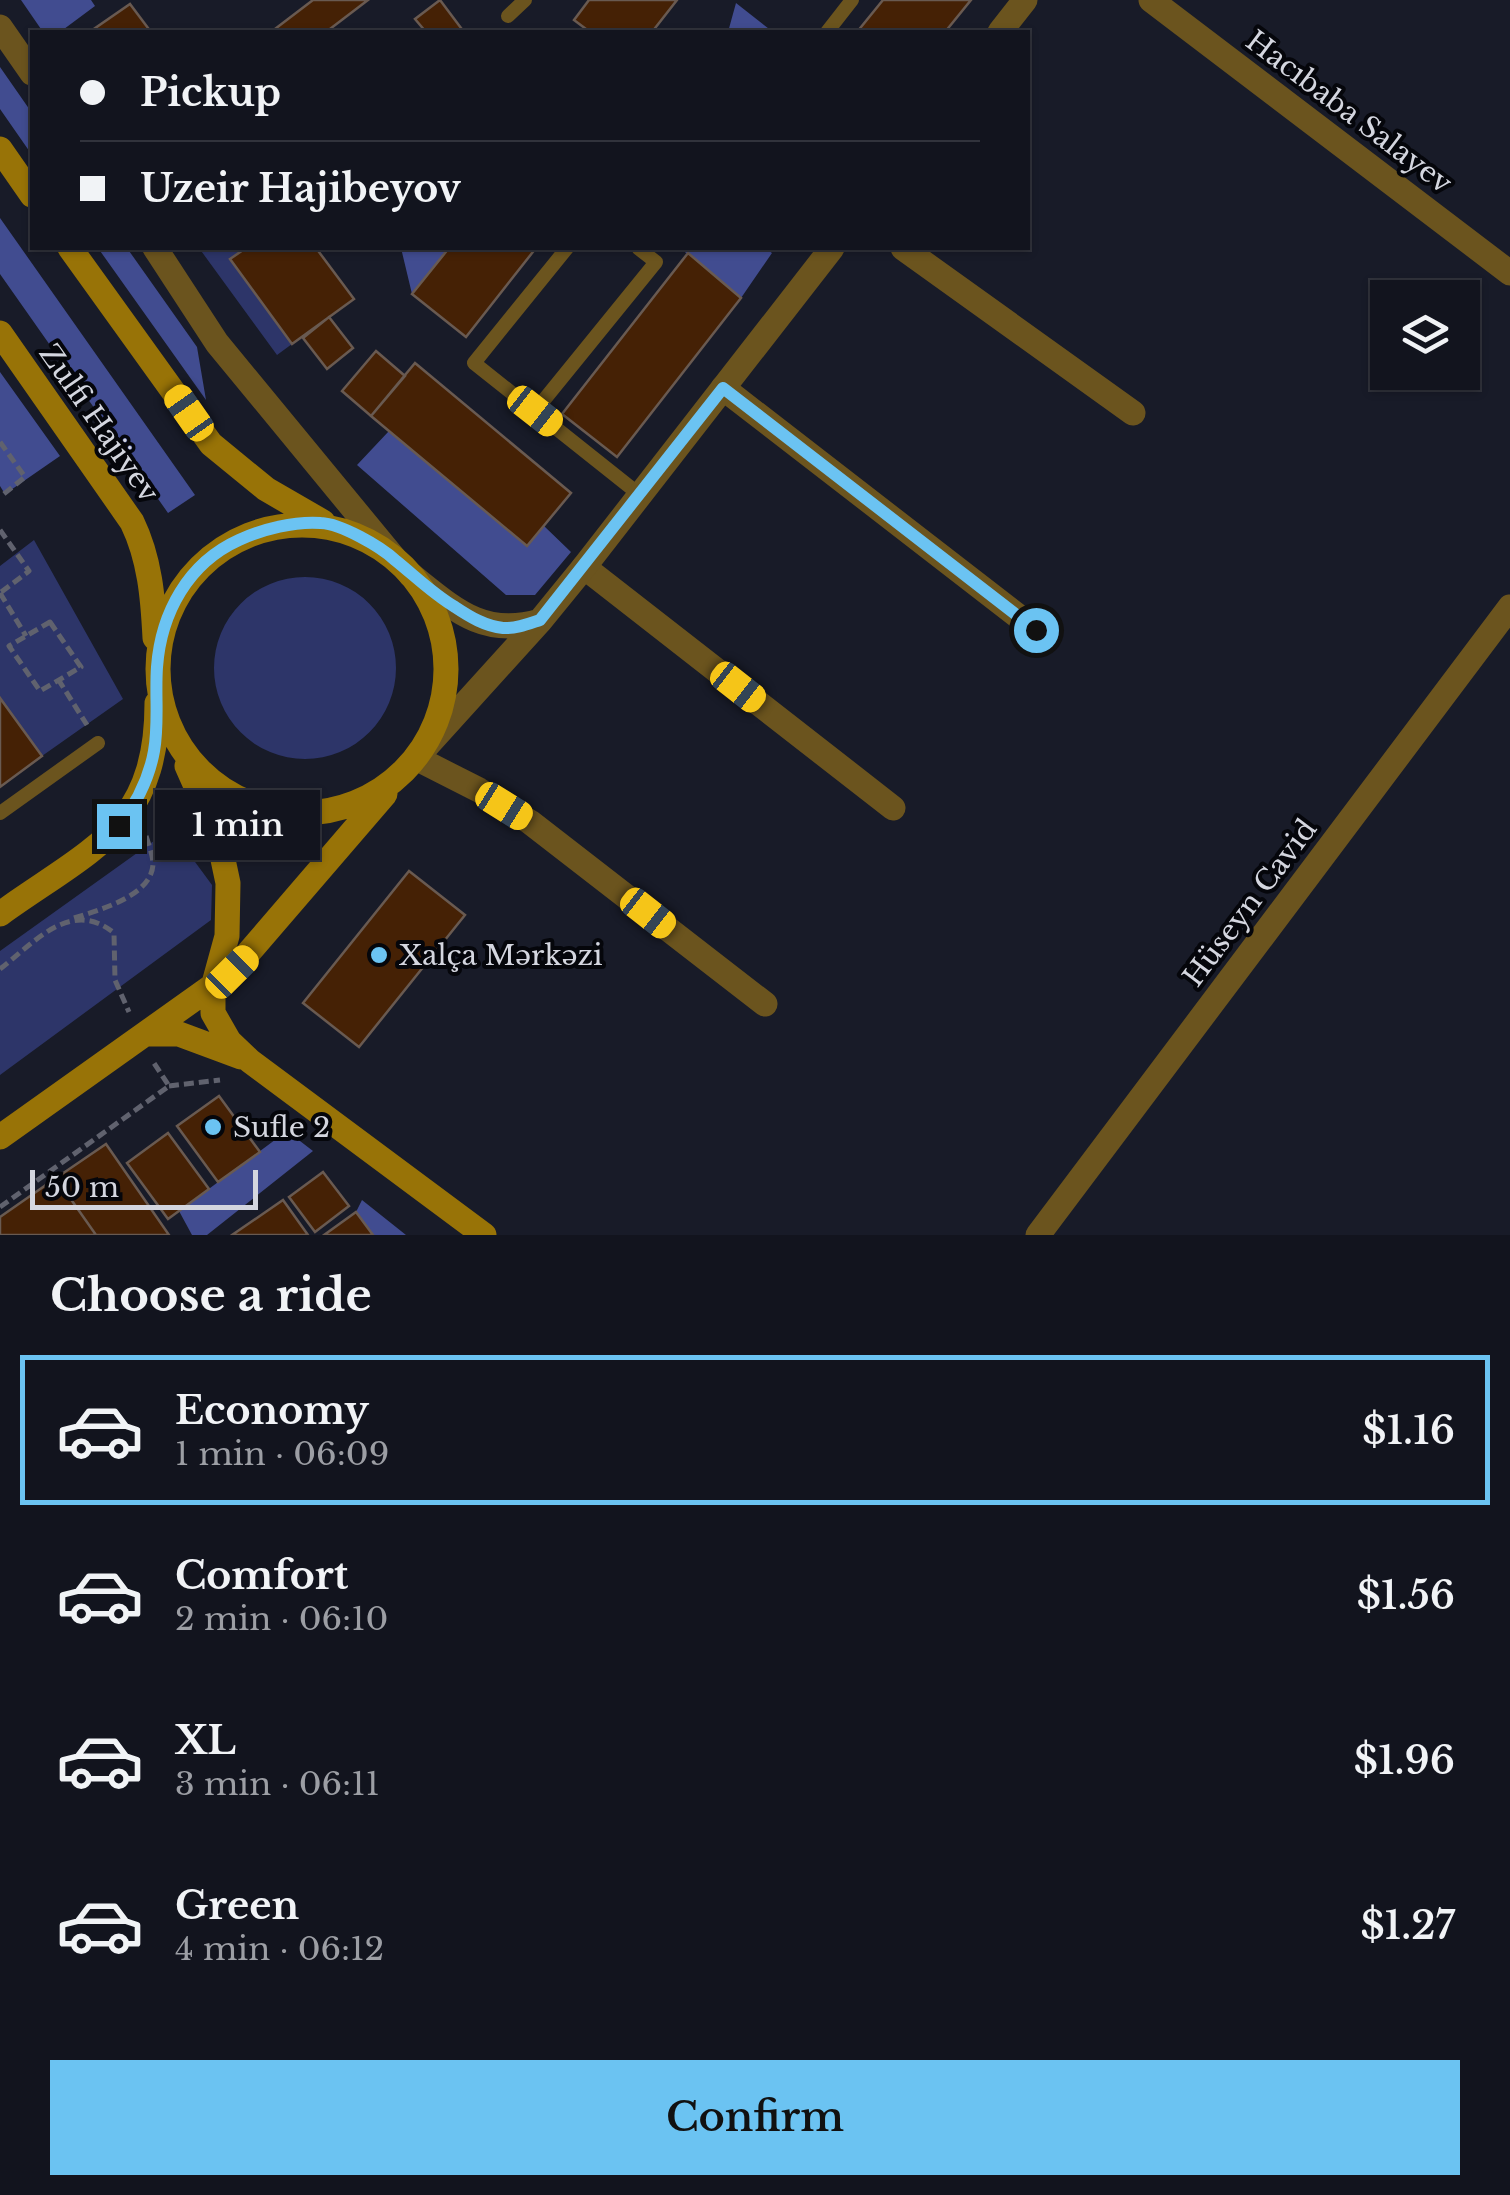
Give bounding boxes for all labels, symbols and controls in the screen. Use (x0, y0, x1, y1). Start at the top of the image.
street label: Hacıbaba Salayev (1239, 23, 1459, 201)
text: Pickup (140, 69, 281, 116)
text: Uzeir Hajibeyov (140, 165, 461, 212)
map controls (1370, 280, 1480, 390)
button: layers (1370, 280, 1480, 390)
street label: Zulfi Hajiyev (32, 337, 166, 509)
car (160, 380, 218, 446)
car (502, 381, 568, 441)
route start (1014, 608, 1059, 653)
car (705, 657, 771, 717)
car (471, 777, 537, 835)
callout: 1 min (154, 791, 319, 861)
route end (97, 804, 142, 849)
text: 1 min (191, 805, 284, 845)
street label: Hüseyn Cavid (1176, 812, 1324, 994)
car (615, 883, 681, 943)
place label: Xalça Mərkəzi (399, 938, 603, 973)
car (200, 940, 264, 1004)
marker: Xalça Mərkəzi (368, 944, 390, 966)
place label: Sufle 2 (233, 1110, 330, 1145)
marker: Sufle 2 (202, 1116, 224, 1138)
scale bar (30, 1165, 258, 1210)
text: 50 m (45, 1170, 119, 1205)
text: Choose a ride (50, 1267, 372, 1323)
icon: car (55, 1385, 145, 1475)
text: Economy (175, 1387, 369, 1434)
text: $1.16 (1362, 1407, 1455, 1454)
text: 1 min · 06:09 (175, 1434, 389, 1474)
icon: car (55, 1550, 145, 1640)
text: Comfort (175, 1552, 348, 1599)
text: $1.56 (1357, 1572, 1455, 1619)
text: 2 min · 06:10 (175, 1599, 388, 1639)
icon: car (55, 1715, 145, 1805)
text: XL (175, 1717, 236, 1764)
text: $1.96 (1354, 1737, 1455, 1784)
text: 3 min · 06:11 (175, 1764, 380, 1804)
icon: car (55, 1880, 145, 1970)
text: Green (175, 1882, 299, 1929)
text: $1.27 (1360, 1902, 1455, 1949)
text: 4 min · 06:12 (175, 1929, 384, 1969)
button: Confirm (50, 2060, 1460, 2175)

